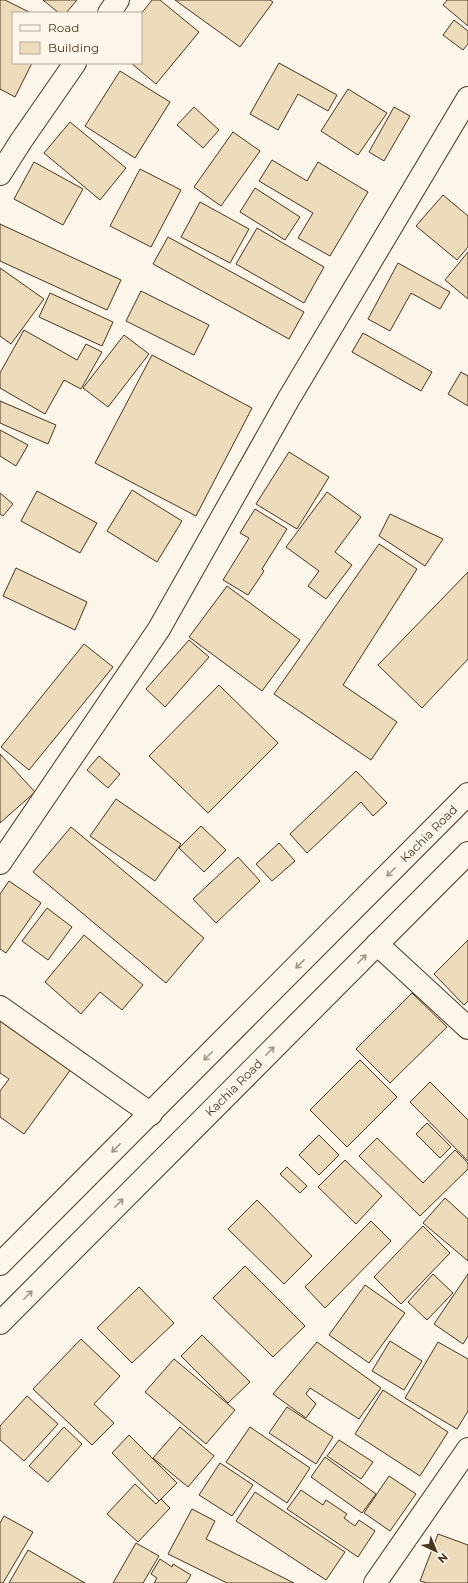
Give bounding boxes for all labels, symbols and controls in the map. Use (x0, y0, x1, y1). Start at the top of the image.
legend (12, 12, 142, 64)
text: Road (48, 20, 79, 35)
text: Building (48, 40, 99, 55)
street label: Kachia Road (397, 802, 460, 865)
one-way arrow (386, 867, 396, 877)
one-way arrow (357, 954, 367, 964)
one-way arrow (295, 959, 305, 969)
one-way arrow (265, 1046, 275, 1056)
one-way arrow (203, 1051, 213, 1061)
street label: Kachia Road (202, 1056, 265, 1119)
one-way arrow (111, 1143, 121, 1153)
one-way arrow (114, 1198, 124, 1208)
one-way arrow (23, 1290, 32, 1300)
north arrow (416, 1531, 456, 1571)
text: N (435, 1550, 451, 1566)

